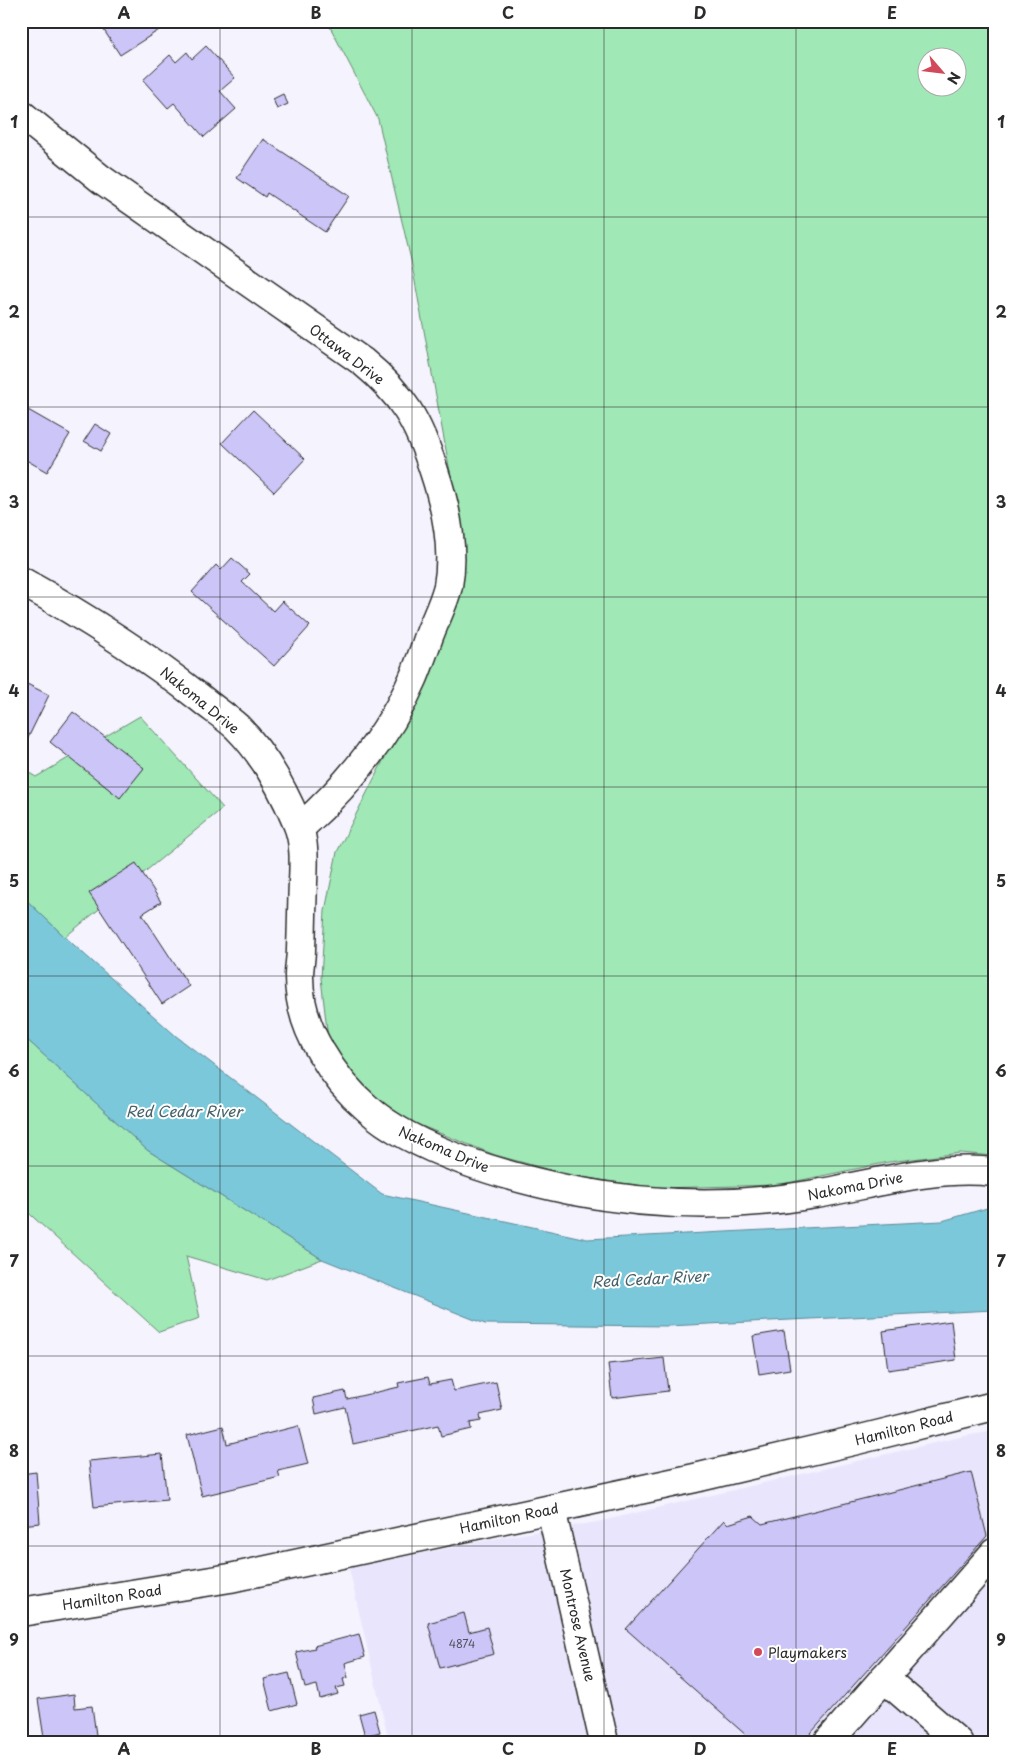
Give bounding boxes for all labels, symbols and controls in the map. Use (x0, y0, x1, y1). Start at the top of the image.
text: A (118, 0, 131, 24)
text: B (311, 0, 322, 24)
text: C (502, 0, 514, 24)
text: D (694, 0, 706, 24)
text: E (887, 0, 897, 24)
north arrow (918, 48, 968, 98)
text: N (942, 69, 966, 88)
text: 1 (10, 109, 18, 133)
text: 1 (997, 109, 1005, 133)
text: 2 (8, 299, 20, 323)
text: 2 (995, 299, 1007, 323)
street label: Ottawa Drive (305, 319, 389, 389)
text: 3 (9, 489, 19, 513)
text: 3 (996, 489, 1006, 513)
street label: Nakoma Drive (156, 661, 244, 739)
text: 4 (9, 678, 20, 702)
text: 4 (996, 678, 1007, 702)
text: 5 (9, 868, 19, 892)
text: 5 (996, 868, 1006, 892)
text: 6 (8, 1058, 20, 1082)
text: 6 (995, 1058, 1007, 1082)
water label: Red Cedar River (126, 1099, 244, 1122)
street label: Nakoma Drive (395, 1120, 493, 1178)
street label: Nakoma Drive (806, 1166, 904, 1206)
text: 7 (9, 1248, 19, 1272)
text: 7 (996, 1248, 1006, 1272)
water label: Red Cedar River (591, 1263, 711, 1293)
street label: Hamilton Road (853, 1406, 955, 1450)
text: 8 (9, 1438, 19, 1462)
text: 8 (996, 1438, 1006, 1462)
street label: Hamilton Road (458, 1497, 560, 1539)
street label: Montrose Avenue (555, 1567, 601, 1684)
street label: Hamilton Road (61, 1579, 163, 1615)
text: 9 (9, 1627, 19, 1651)
text: 9 (996, 1627, 1006, 1651)
house number: 4874 (449, 1635, 475, 1652)
place label: Playmakers (768, 1642, 847, 1663)
marker: Playmakers (752, 1646, 764, 1658)
text: A (118, 1736, 131, 1760)
text: B (311, 1736, 322, 1760)
text: C (502, 1736, 514, 1760)
text: D (694, 1736, 706, 1760)
text: E (887, 1736, 897, 1760)

